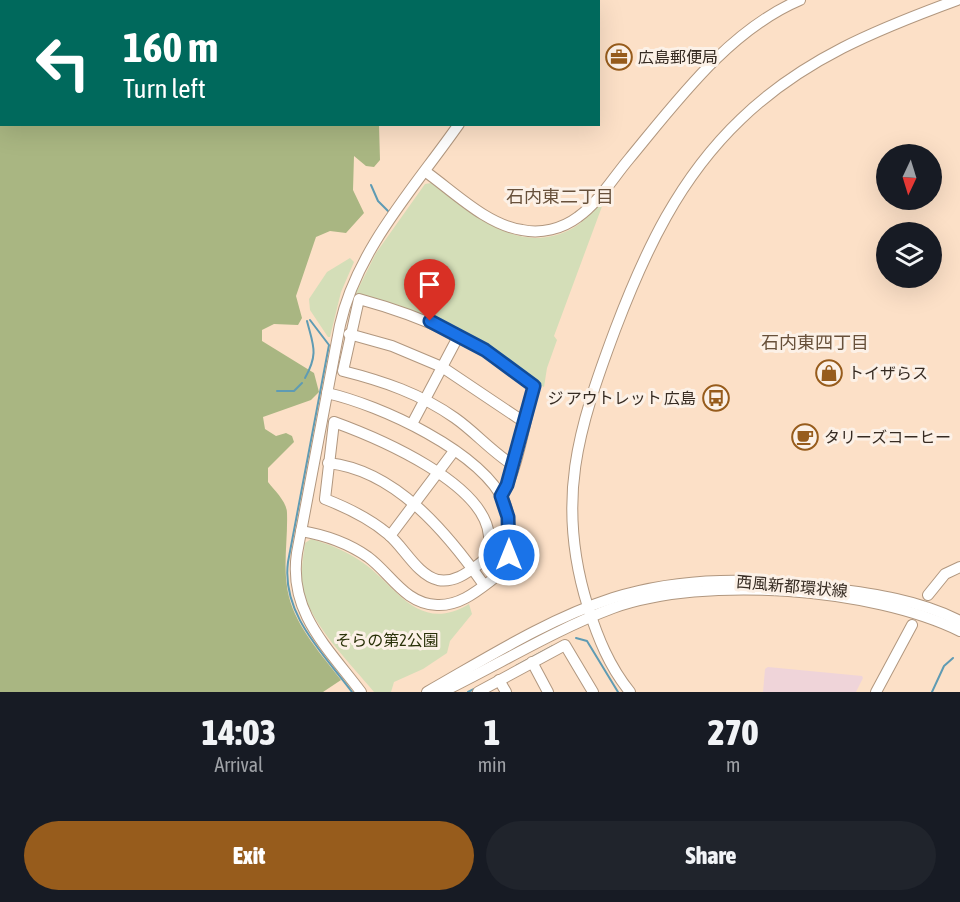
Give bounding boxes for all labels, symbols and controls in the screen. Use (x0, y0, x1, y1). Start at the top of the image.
text: 160 m (123, 23, 218, 71)
icon: left (24, 24, 102, 102)
office icon: 広島郵便局 (604, 42, 634, 72)
place label: 広島郵便局 (638, 48, 718, 66)
text: Turn left (123, 73, 206, 104)
north arrow (876, 144, 942, 210)
map controls (876, 144, 942, 288)
district label: 石内東二丁目 (506, 186, 614, 207)
button: layers (876, 222, 942, 288)
pin (404, 259, 455, 321)
icon: arrive (413, 268, 446, 301)
district label: 石内東四丁目 (761, 332, 869, 353)
shop icon: トイザらス (814, 358, 844, 388)
place label: トイザらス (848, 364, 928, 382)
bus stop icon: ジ アウトレット 広島 (701, 383, 731, 413)
place label: ジ アウトレット 広島 (548, 389, 696, 407)
cafe icon: タリーズコーヒー (790, 422, 820, 452)
place label: タリーズコーヒー (824, 428, 951, 446)
position arrow (477, 523, 541, 587)
street label: 西風新都環状線 (735, 572, 849, 600)
park label: そらの第2公園 (335, 631, 439, 649)
text: 14:03 (201, 711, 276, 753)
text: 1 (484, 711, 500, 753)
text: 270 (708, 711, 759, 753)
text: Arrival (214, 753, 263, 776)
text: min (478, 753, 506, 776)
text: m (726, 753, 740, 776)
button: Exit (24, 821, 474, 890)
button: Share (486, 821, 936, 890)

